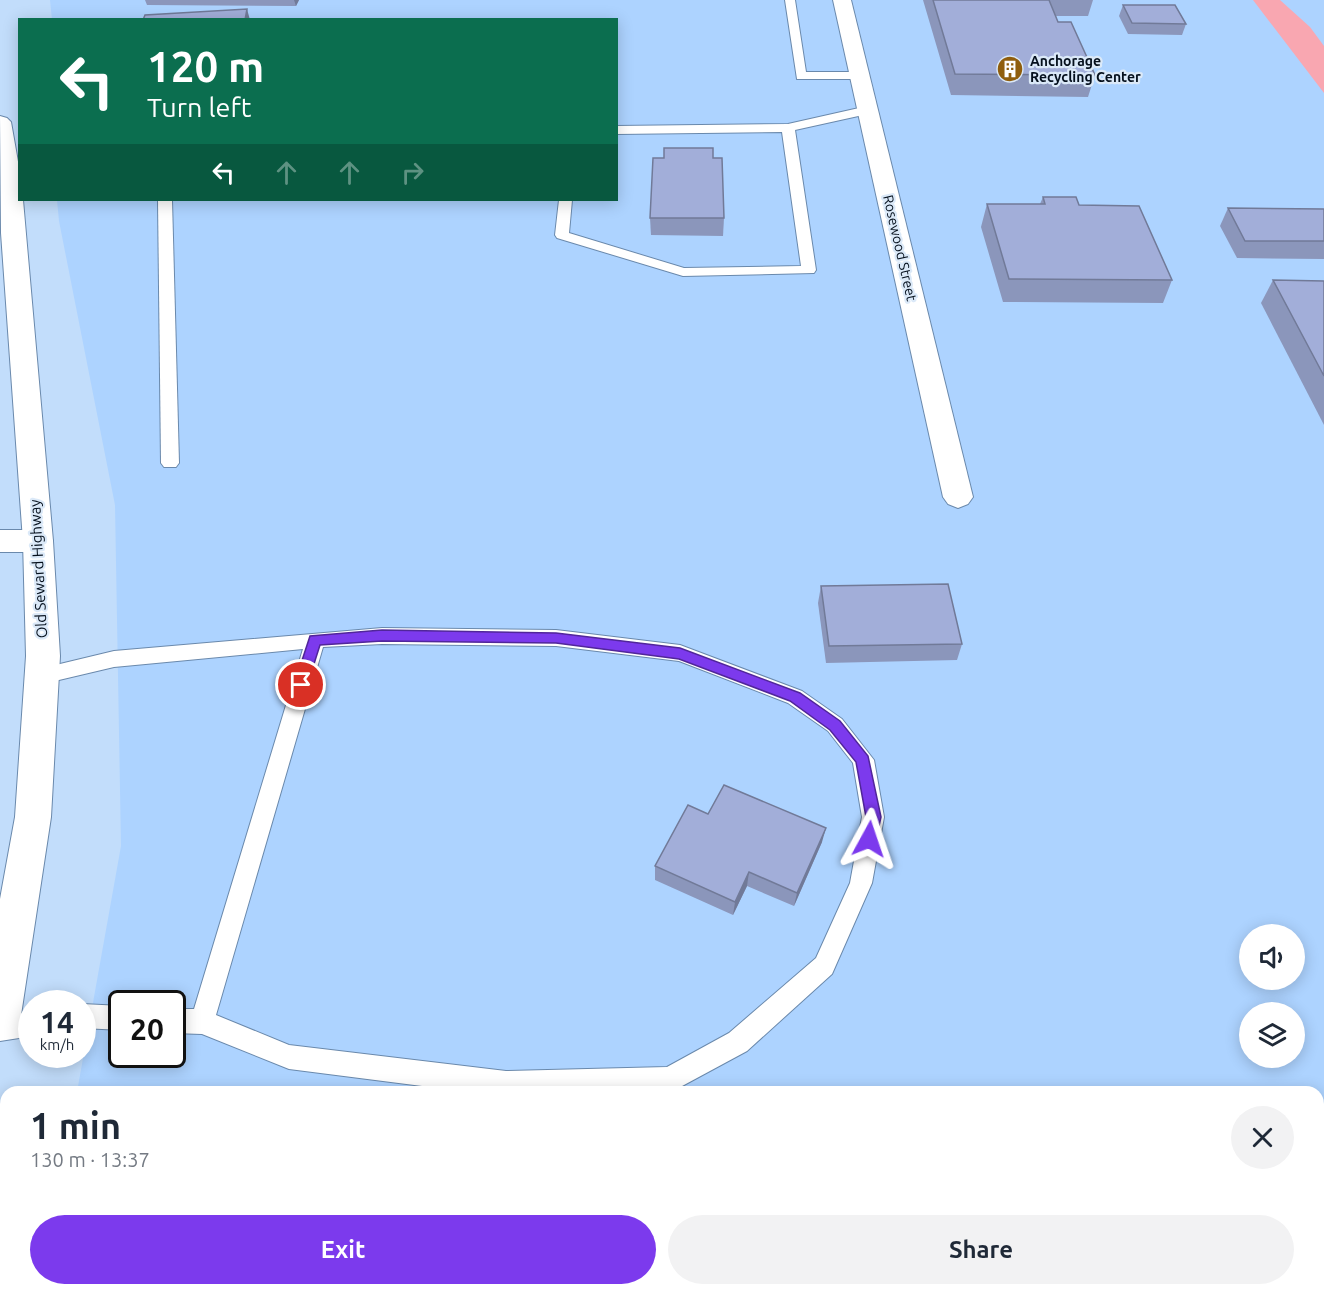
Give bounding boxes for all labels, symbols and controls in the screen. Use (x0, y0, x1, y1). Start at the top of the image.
icon: left (48, 42, 126, 120)
text: 120 m (147, 43, 264, 90)
place label: Anchorage Recycling Center (1030, 53, 1141, 85)
building icon: Anchorage Recycling Center (995, 54, 1025, 84)
text: Turn left (147, 92, 251, 122)
icon: left (207, 156, 240, 189)
icon: ahead (270, 156, 303, 189)
icon: ahead (333, 156, 366, 189)
icon: right (396, 156, 429, 189)
street label: Rosewood Street (880, 193, 920, 303)
street label: Old Seward Highway (26, 499, 50, 639)
pin (275, 659, 326, 710)
icon: arrive (284, 668, 317, 701)
position arrow (837, 807, 901, 871)
map controls (1239, 924, 1305, 1068)
button: sound (1239, 924, 1305, 990)
speed limit sign: 20 (108, 990, 186, 1068)
button: layers (1239, 1002, 1305, 1068)
text: 14 (40, 1005, 74, 1039)
text: km/h (40, 1036, 74, 1053)
text: 1 min (30, 1105, 121, 1146)
button: close (1231, 1106, 1294, 1169)
text: 130 m · 13:37 (30, 1148, 150, 1171)
button: Exit (30, 1215, 656, 1284)
button: Share (668, 1215, 1294, 1284)

